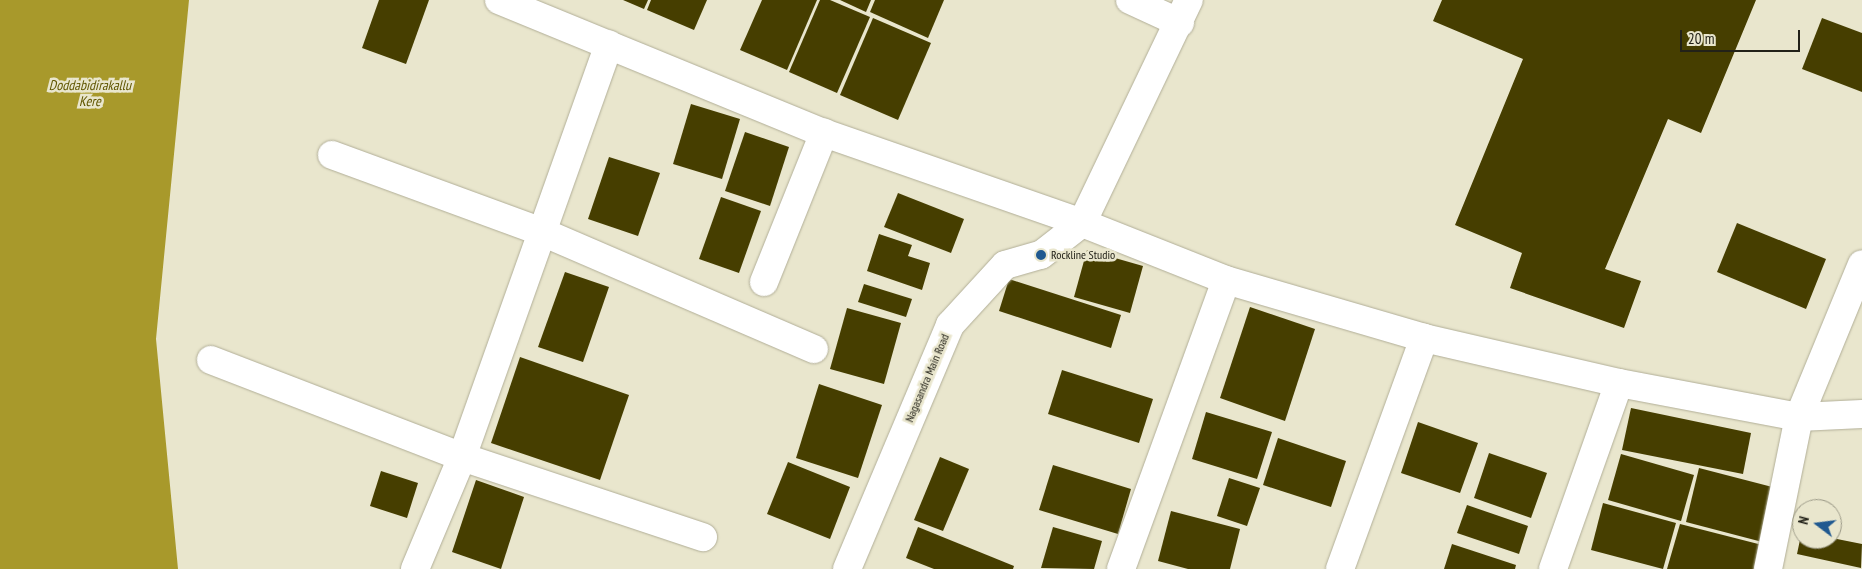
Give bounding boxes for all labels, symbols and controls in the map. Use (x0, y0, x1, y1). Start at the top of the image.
scale bar (1682, 20, 1802, 52)
text: 20 m (1688, 29, 1714, 48)
water label: Doddabidirakallu Kere (49, 77, 131, 110)
place label: Rockline Studio (1051, 248, 1115, 262)
marker: Rockline Studio (1035, 249, 1047, 261)
street label: Nagasandra Main Road (902, 332, 952, 424)
north arrow (1792, 499, 1842, 549)
text: N (1794, 514, 1813, 526)

